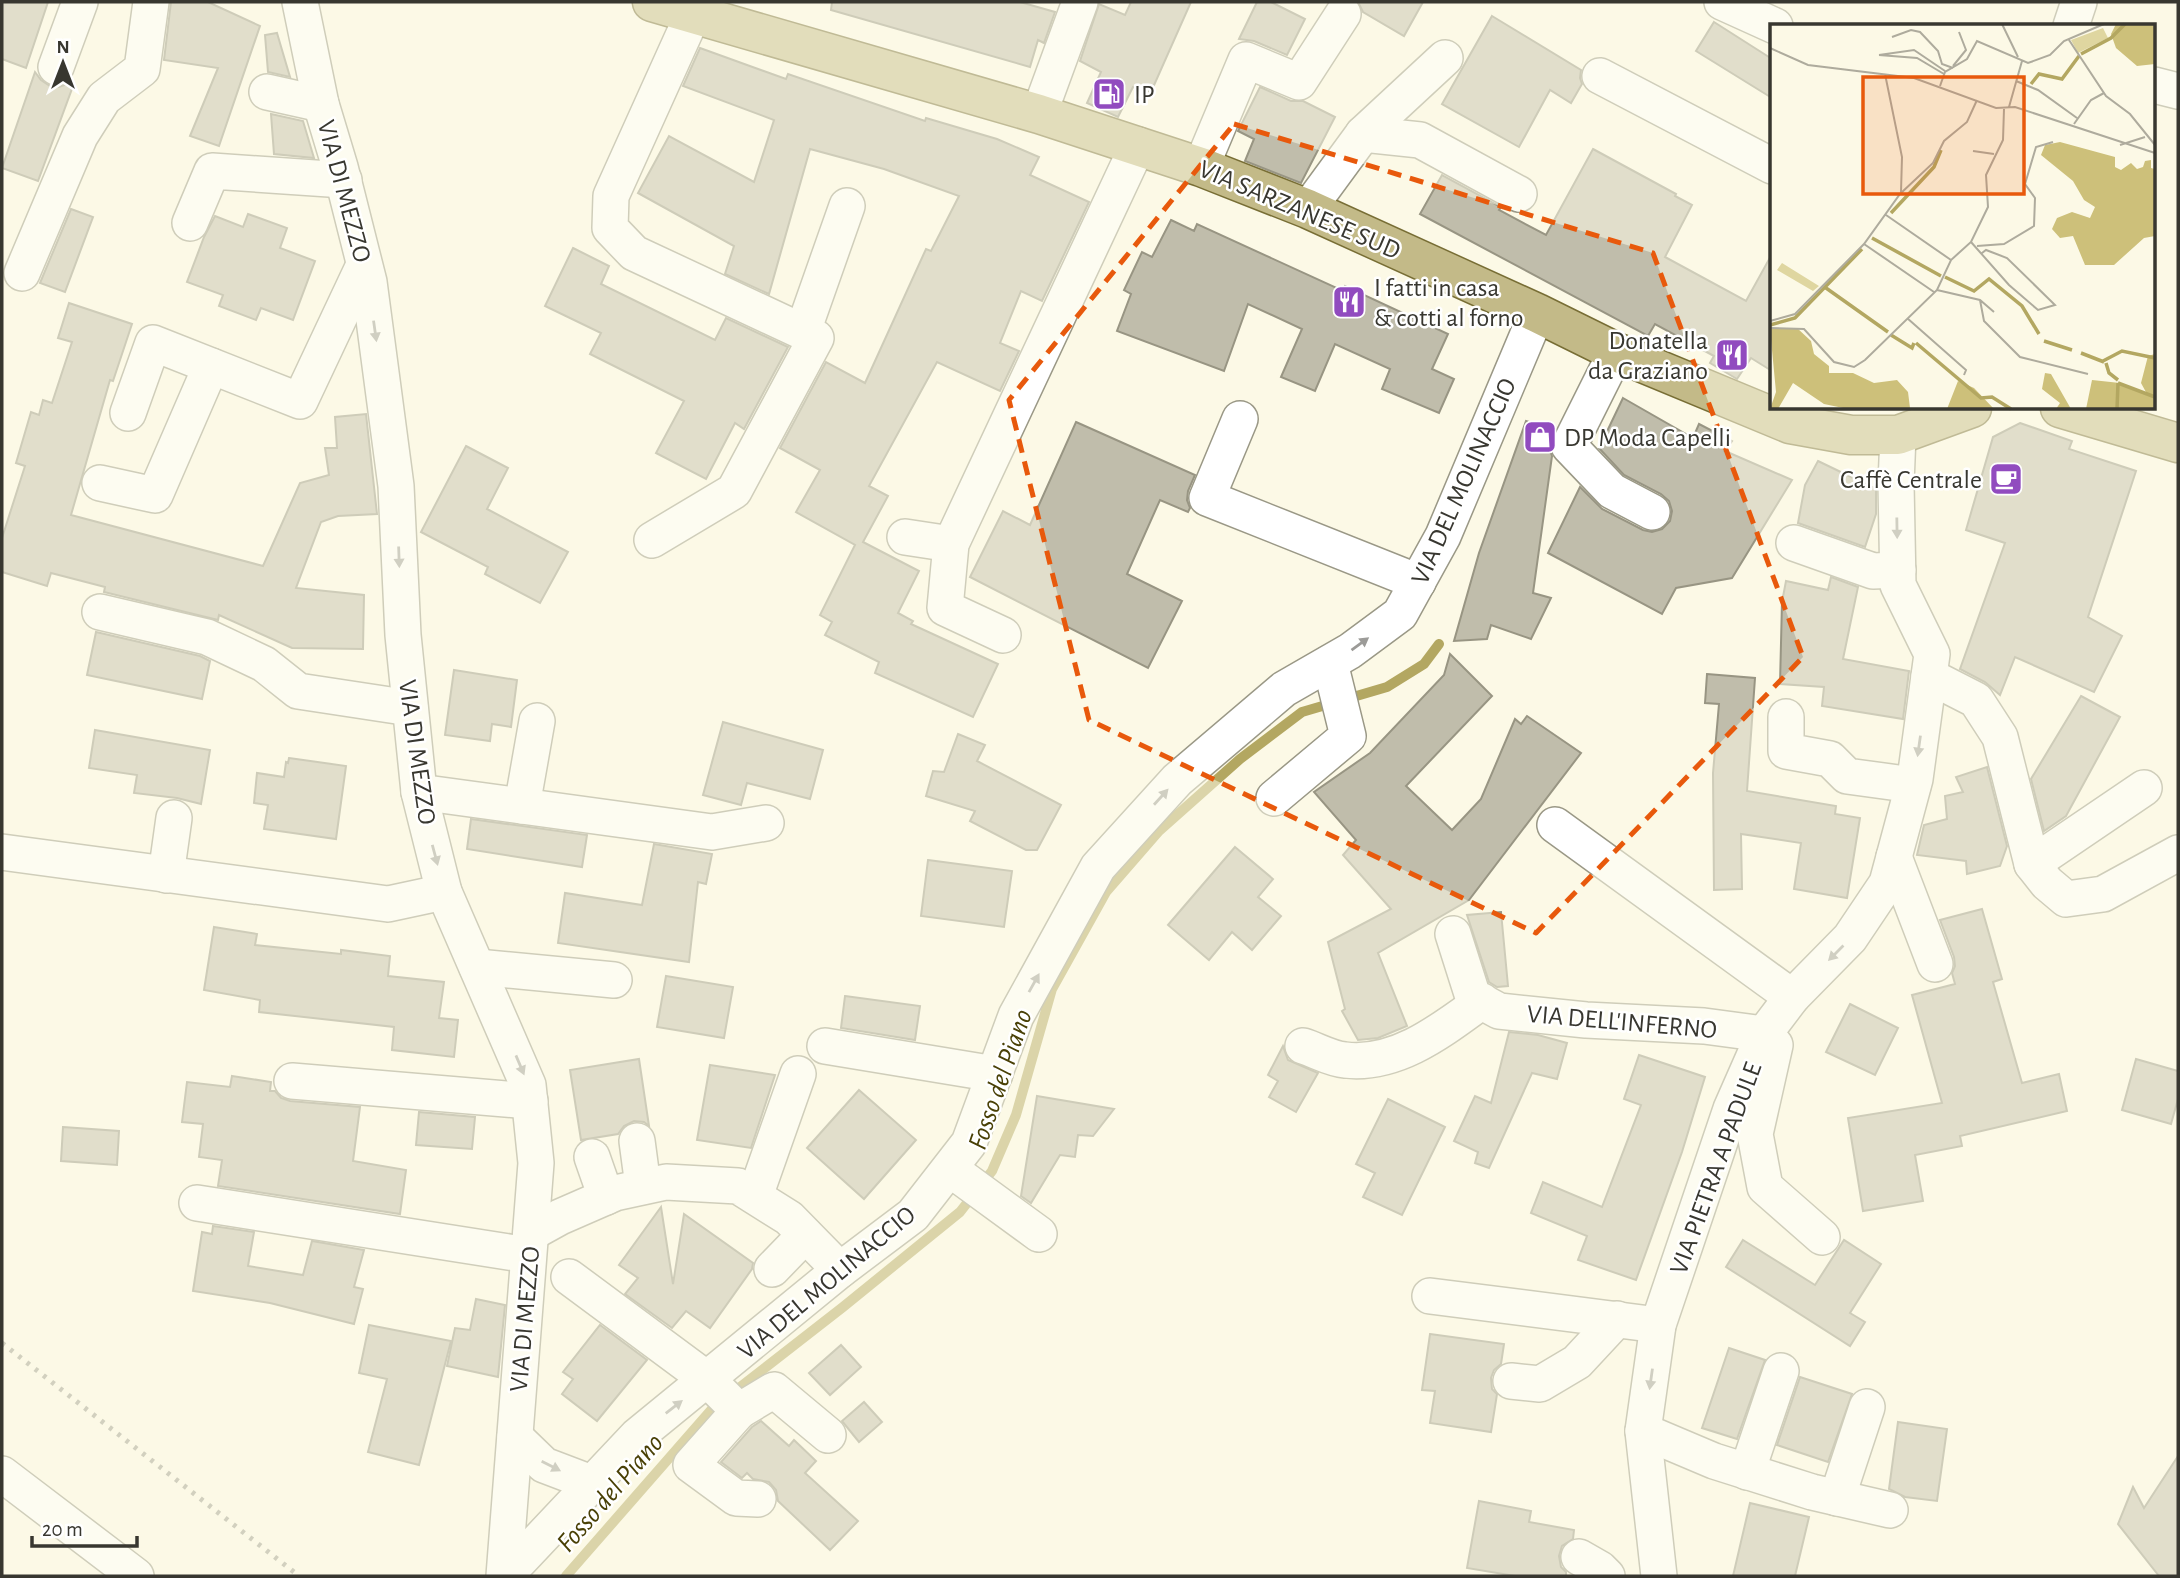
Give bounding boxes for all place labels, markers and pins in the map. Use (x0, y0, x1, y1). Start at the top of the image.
fuel station icon: IP (1090, 75, 1128, 113)
place label: IP (1134, 82, 1155, 108)
place label: I fatti in casa & cotti al forno (1374, 275, 1524, 331)
restaurant icon: I fatti in casa & cotti al forno (1330, 283, 1368, 321)
place label: Donatella da Graziano (1588, 328, 1708, 384)
restaurant icon: Donatella da Graziano (1713, 336, 1751, 374)
shop icon: DP Moda Capelli (1521, 418, 1559, 456)
place label: DP Moda Capelli (1564, 425, 1731, 451)
cafe icon: Caffè Centrale (1987, 460, 2025, 498)
place label: Caffè Centrale (1840, 467, 1982, 493)

